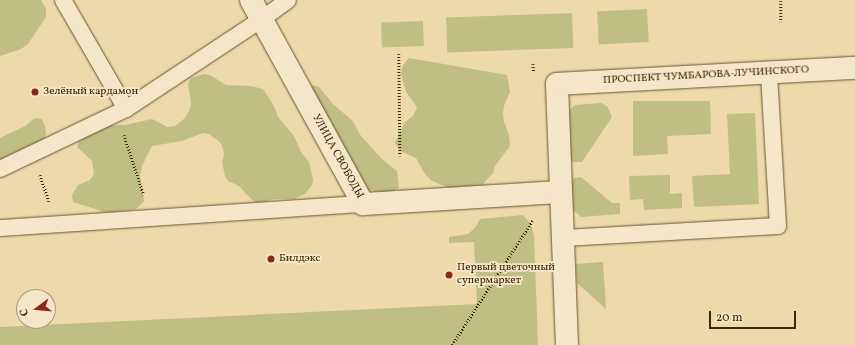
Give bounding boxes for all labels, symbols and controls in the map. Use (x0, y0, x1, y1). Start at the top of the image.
street label: ПРОСПЕКТ ЧУМБАРОВА-ЛУЧИНСКОГО (603, 64, 809, 88)
place label: Зелёный кардамон (43, 85, 138, 99)
marker: Зелёный кардамон (30, 87, 40, 97)
street label: УЛИЦА СВОБОДЫ (308, 113, 366, 201)
place label: Билдэкс (279, 252, 320, 266)
marker: Билдэкс (266, 254, 276, 264)
place label: Первый цветочный супермаркет (457, 262, 555, 288)
marker: Первый цветочный супермаркет (444, 270, 454, 280)
north arrow (16, 289, 56, 329)
scale bar (711, 303, 798, 329)
text: С (17, 307, 33, 318)
text: 20 m (716, 310, 743, 326)

